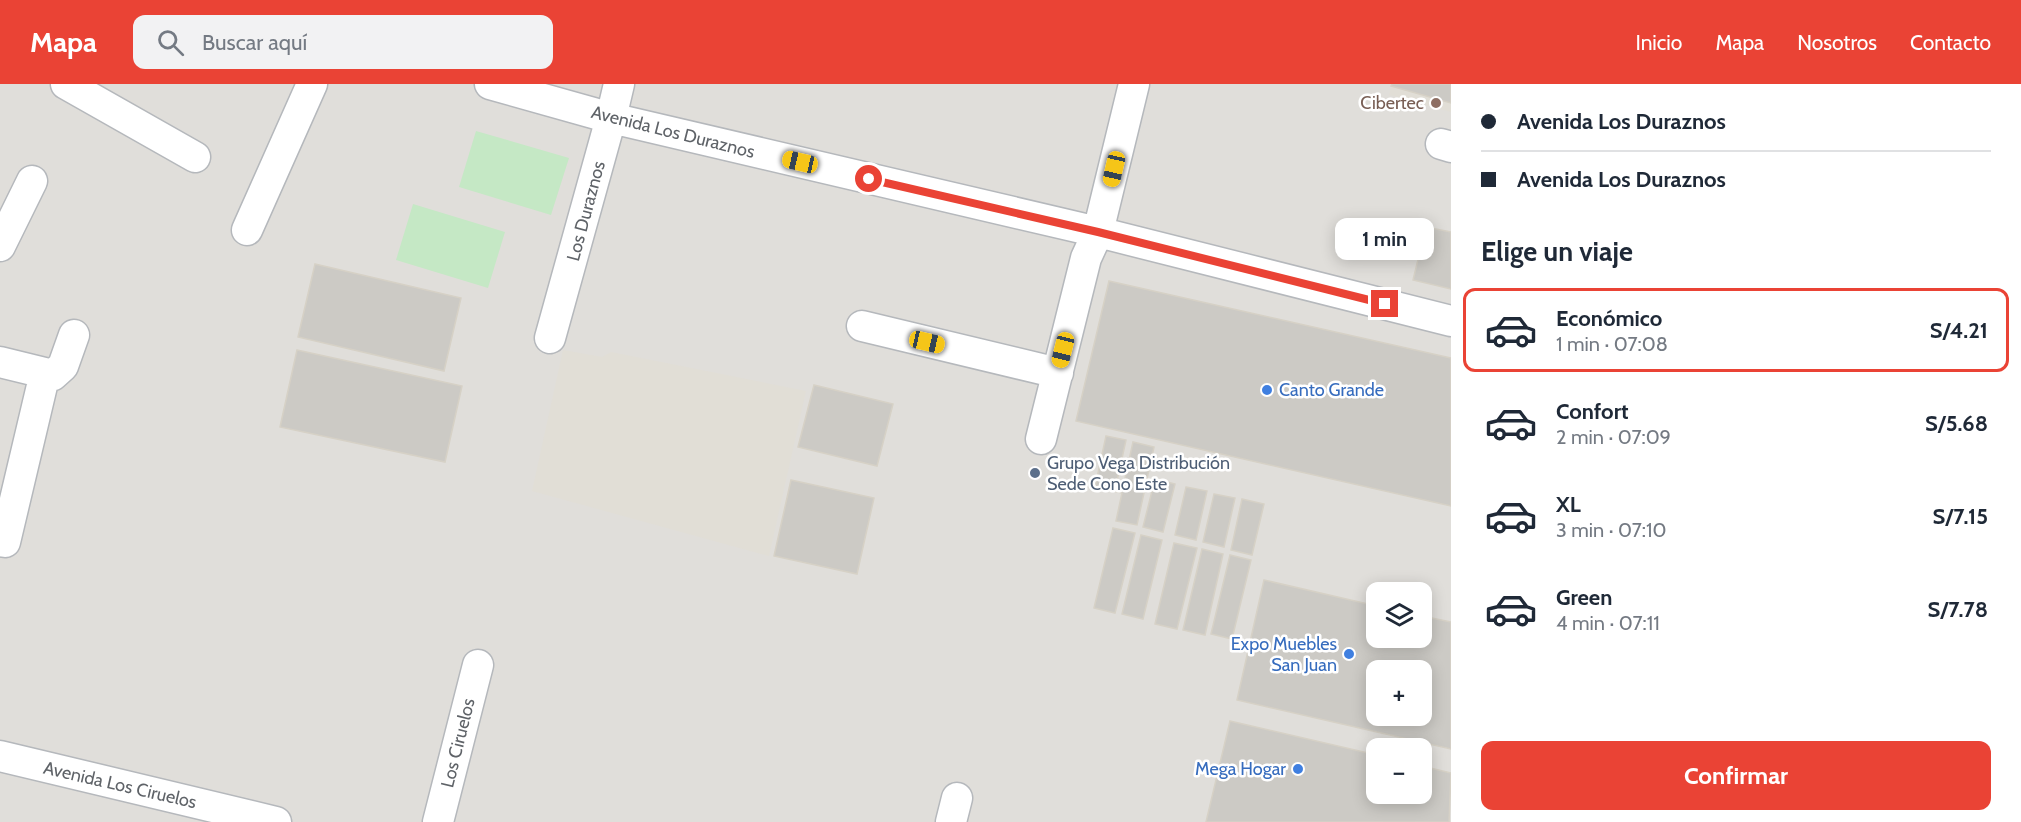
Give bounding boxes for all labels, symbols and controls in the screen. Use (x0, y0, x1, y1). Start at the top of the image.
search box (133, 15, 553, 69)
text: Mapa (30, 25, 97, 59)
icon: search (154, 26, 187, 59)
text: Buscar aquí (202, 29, 307, 56)
text: Inicio (1635, 30, 1682, 55)
text: Mapa (1715, 30, 1764, 55)
text: Nosotros (1797, 30, 1877, 55)
text: Contacto (1910, 30, 1991, 55)
place label: Cibertec (1360, 92, 1424, 114)
marker: Cibertec (1429, 96, 1443, 110)
street label: Avenida Los Duraznos (589, 101, 757, 163)
text: Avenida Los Duraznos (1517, 108, 1726, 135)
car (780, 149, 820, 175)
car (1101, 149, 1127, 189)
street label: Los Duraznos (562, 159, 610, 263)
route start (855, 165, 882, 192)
text: Avenida Los Duraznos (1517, 166, 1726, 193)
callout: 1 min (1336, 217, 1434, 259)
text: 1 min (1362, 227, 1407, 251)
text: Elige un viaje (1481, 235, 1633, 268)
route end (1371, 290, 1398, 317)
icon: car (1484, 303, 1538, 357)
text: Económico (1556, 305, 1662, 332)
text: S/4.21 (1930, 317, 1988, 344)
car (907, 329, 947, 355)
car (1050, 330, 1076, 370)
text: 1 min · 07:08 (1556, 332, 1668, 356)
place label: Canto Grande (1279, 379, 1384, 401)
marker: Canto Grande (1260, 383, 1274, 397)
icon: car (1484, 396, 1538, 450)
text: Confort (1556, 398, 1629, 425)
text: S/5.68 (1925, 410, 1988, 437)
text: 2 min · 07:09 (1556, 425, 1671, 449)
place label: Grupo Vega Distribución Sede Cono Este (1047, 452, 1230, 495)
marker: Grupo Vega Distribución Sede Cono Este (1028, 466, 1042, 480)
icon: car (1484, 489, 1538, 543)
text: XL (1556, 491, 1581, 518)
text: S/7.15 (1932, 503, 1988, 530)
text: 3 min · 07:10 (1556, 518, 1666, 542)
map controls (1366, 582, 1432, 804)
button: layers (1366, 582, 1432, 648)
icon: car (1484, 582, 1538, 636)
text: Green (1556, 584, 1612, 611)
text: S/7.78 (1928, 596, 1988, 623)
text: 4 min · 07:11 (1556, 611, 1660, 635)
place label: Expo Muebles San Juan (1231, 633, 1337, 676)
marker: Expo Muebles San Juan (1342, 647, 1356, 661)
button: + (1366, 660, 1432, 726)
street label: Los Ciruelos (436, 696, 480, 790)
button: − (1366, 738, 1432, 804)
button: Confirmar (1481, 741, 1991, 810)
street label: Avenida Los Ciruelos (41, 757, 199, 813)
place label: Mega Hogar (1195, 758, 1286, 780)
marker: Mega Hogar (1291, 762, 1305, 776)

